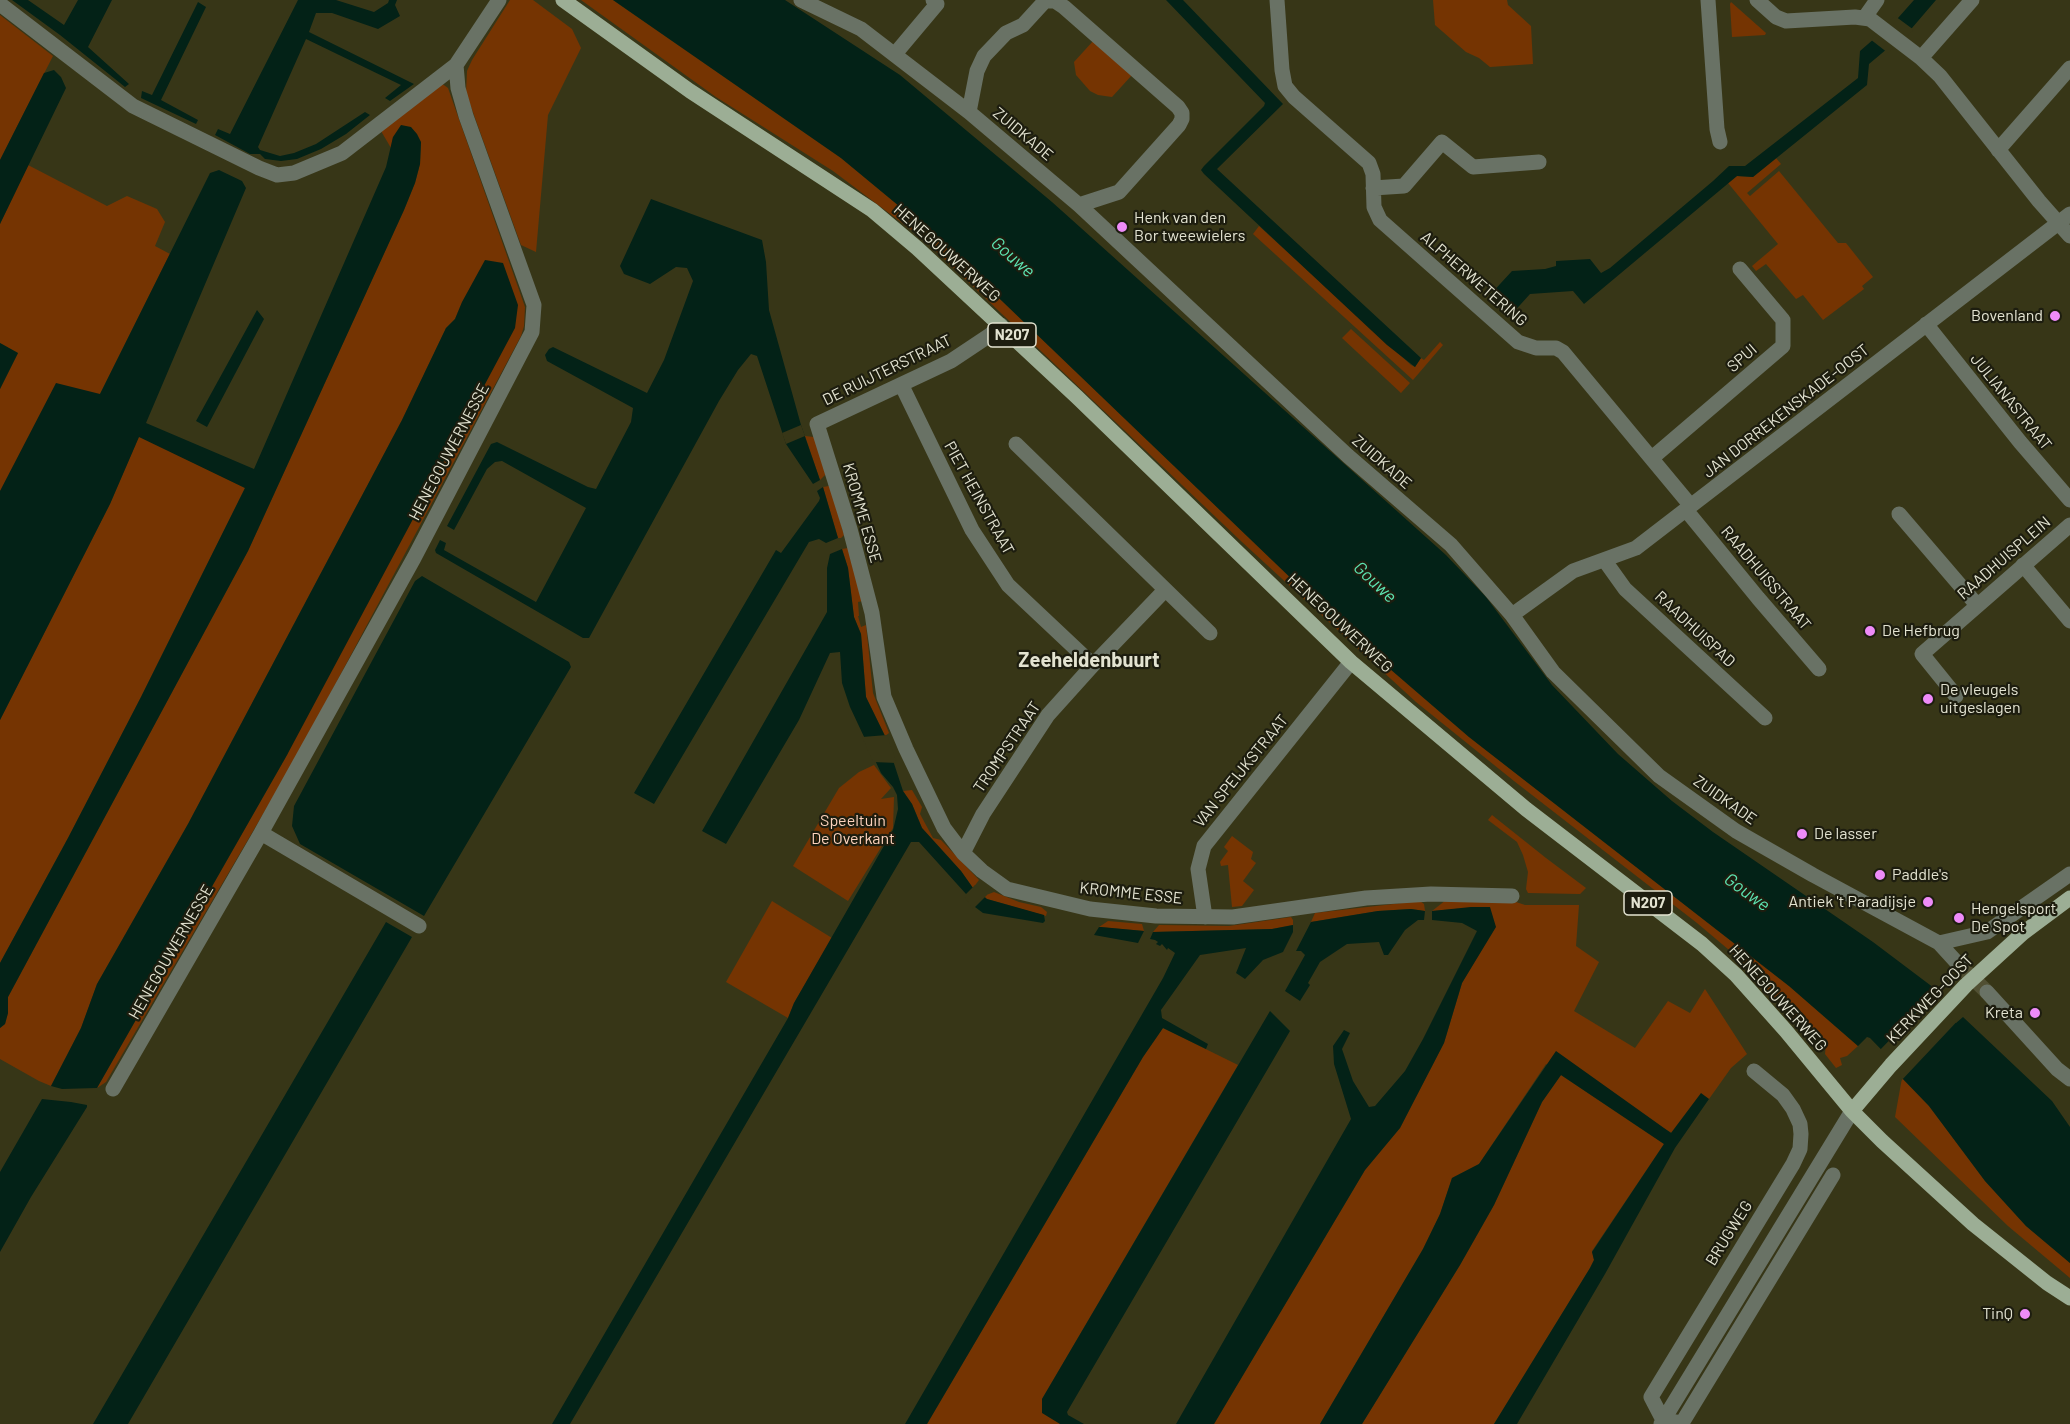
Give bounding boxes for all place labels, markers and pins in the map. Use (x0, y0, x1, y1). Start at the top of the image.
place label: Henk van den Bor tweewielers (1134, 208, 1246, 246)
marker: Henk van den Bor tweewielers (1115, 220, 1129, 234)
place label: Bovenland (1971, 306, 2043, 326)
marker: Bovenland (2048, 309, 2062, 323)
place label: De Hefbrug (1882, 621, 1960, 641)
marker: De Hefbrug (1863, 624, 1877, 638)
place label: De vleugels uitgeslagen (1940, 680, 2021, 718)
marker: De vleugels uitgeslagen (1921, 692, 1935, 706)
place label: De lasser (1814, 824, 1877, 844)
marker: De lasser (1795, 827, 1809, 841)
place label: Paddle's (1892, 865, 1948, 885)
marker: Paddle's (1873, 868, 1887, 882)
place label: Antiek 't Paradijsje (1788, 892, 1916, 912)
marker: Antiek 't Paradijsje (1921, 895, 1935, 909)
place label: Hengelsport De Spot (1971, 899, 2056, 937)
marker: Hengelsport De Spot (1952, 911, 1966, 925)
place label: Kreta (1985, 1003, 2023, 1023)
marker: Kreta (2028, 1006, 2042, 1020)
place label: TinQ (1982, 1304, 2013, 1324)
marker: TinQ (2018, 1307, 2032, 1321)

